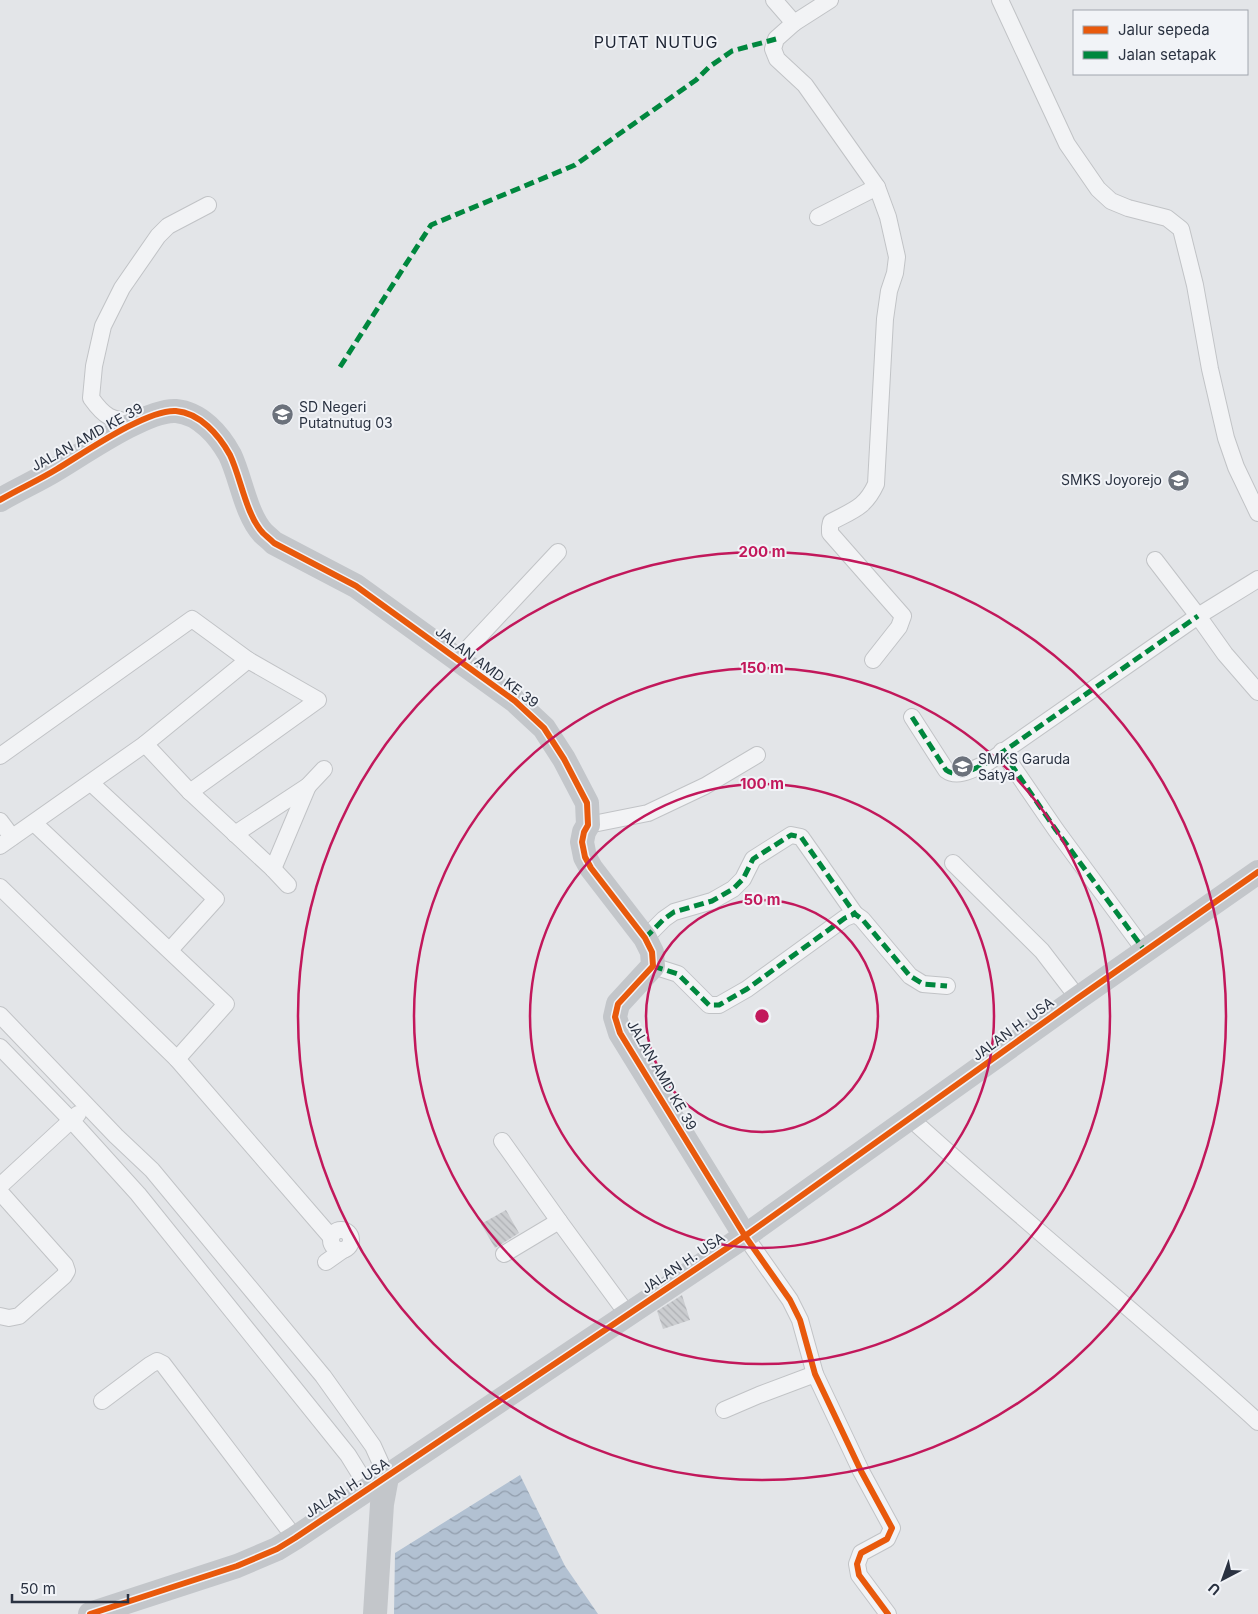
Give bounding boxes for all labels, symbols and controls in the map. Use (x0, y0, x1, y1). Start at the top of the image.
legend (1073, 10, 1248, 75)
text: Jalur sepeda (1118, 20, 1210, 39)
district label: PUTAT NUTUG (594, 32, 718, 52)
text: Jalan setapak (1118, 45, 1217, 64)
place label: SD Negeri Putatnutug 03 (299, 398, 393, 431)
street label: JALAN AMD KE 39 (28, 399, 145, 474)
school or university icon: SD Negeri Putatnutug 03 (271, 403, 295, 427)
school or university icon: SMKS Joyorejo (1166, 468, 1190, 492)
place label: SMKS Joyorejo (1061, 471, 1162, 488)
text: 200 m (739, 542, 785, 561)
street label: JALAN AMD KE 39 (432, 622, 542, 711)
text: 150 m (740, 658, 784, 677)
place label: SMKS Garuda Satya (978, 750, 1070, 783)
school or university icon: SMKS Garuda Satya (950, 755, 974, 779)
text: 100 m (740, 774, 784, 793)
text: 50 m (744, 890, 780, 909)
street label: JALAN H. USA (969, 993, 1057, 1064)
centre of rings (753, 1007, 771, 1025)
street label: JALAN AMD KE 39 (624, 1016, 701, 1133)
street label: JALAN H. USA (638, 1228, 728, 1297)
street label: JALAN H. USA (301, 1454, 392, 1521)
north arrow (1198, 1554, 1248, 1604)
scale bar (12, 1572, 129, 1604)
text: 50 m (20, 1579, 56, 1598)
text: U (1205, 1579, 1224, 1599)

